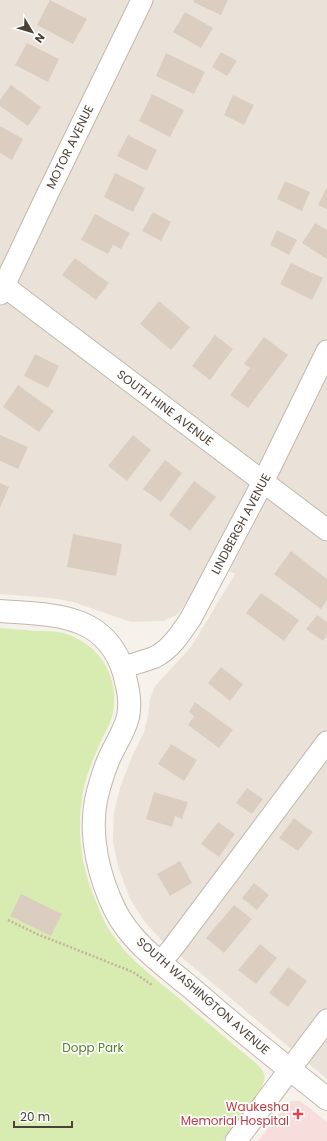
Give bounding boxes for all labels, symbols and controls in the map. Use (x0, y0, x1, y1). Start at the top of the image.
north arrow (12, 12, 52, 52)
text: N (31, 30, 49, 46)
street label: MOTOR AVENUE (42, 102, 97, 192)
street label: SOUTH HINE AVENUE (114, 366, 217, 450)
street label: LINDBERGH AVENUE (207, 470, 274, 577)
street label: SOUTH WASHINGTON AVENUE (133, 933, 273, 1058)
park label: Dopp Park (62, 1039, 124, 1056)
place label: Waukesha Memorial Hospital (181, 1098, 289, 1129)
scale bar (14, 1103, 72, 1129)
text: 20 m (20, 1108, 50, 1125)
marker: Waukesha Memorial Hospital (292, 1108, 304, 1120)

